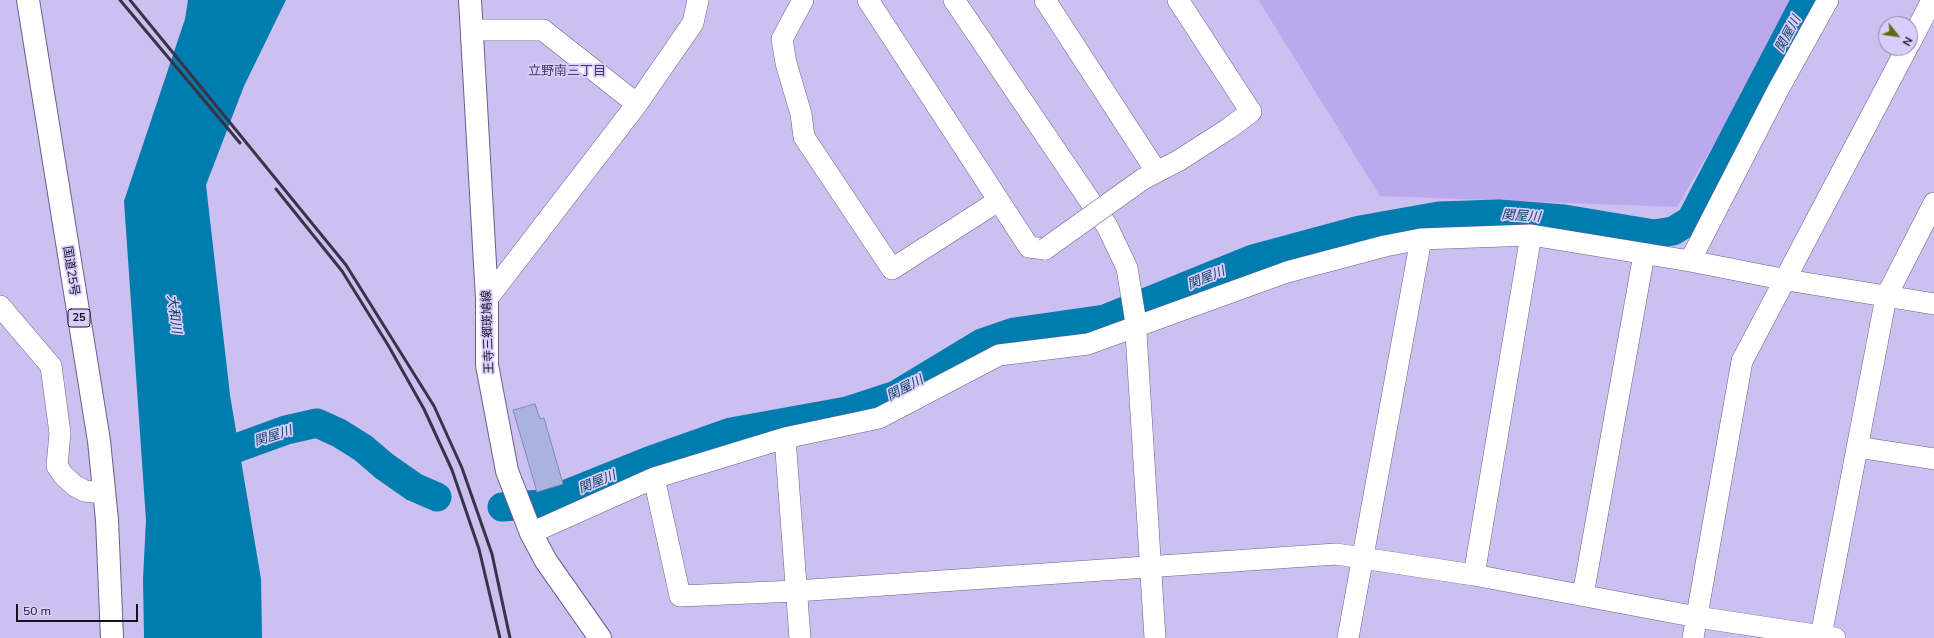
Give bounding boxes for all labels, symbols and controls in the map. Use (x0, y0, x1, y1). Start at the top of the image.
water label: 関屋川 (1772, 13, 1804, 55)
north arrow (1878, 16, 1918, 56)
text: N (1899, 34, 1916, 49)
district label: 立野南三丁目 (528, 63, 606, 79)
water label: 関屋川 (1501, 207, 1541, 225)
street label: 国道25号 (60, 245, 82, 297)
water label: 関屋川 (1185, 263, 1227, 293)
street label: 王寺三郷斑鳩線 (479, 290, 497, 374)
water label: 大和川 (164, 294, 184, 334)
road number: 25 (68, 309, 90, 327)
water label: 関屋川 (884, 372, 926, 404)
water label: 関屋川 (252, 423, 294, 449)
water label: 関屋川 (576, 467, 618, 497)
scale bar (18, 596, 140, 622)
text: 50 m (23, 603, 51, 618)

